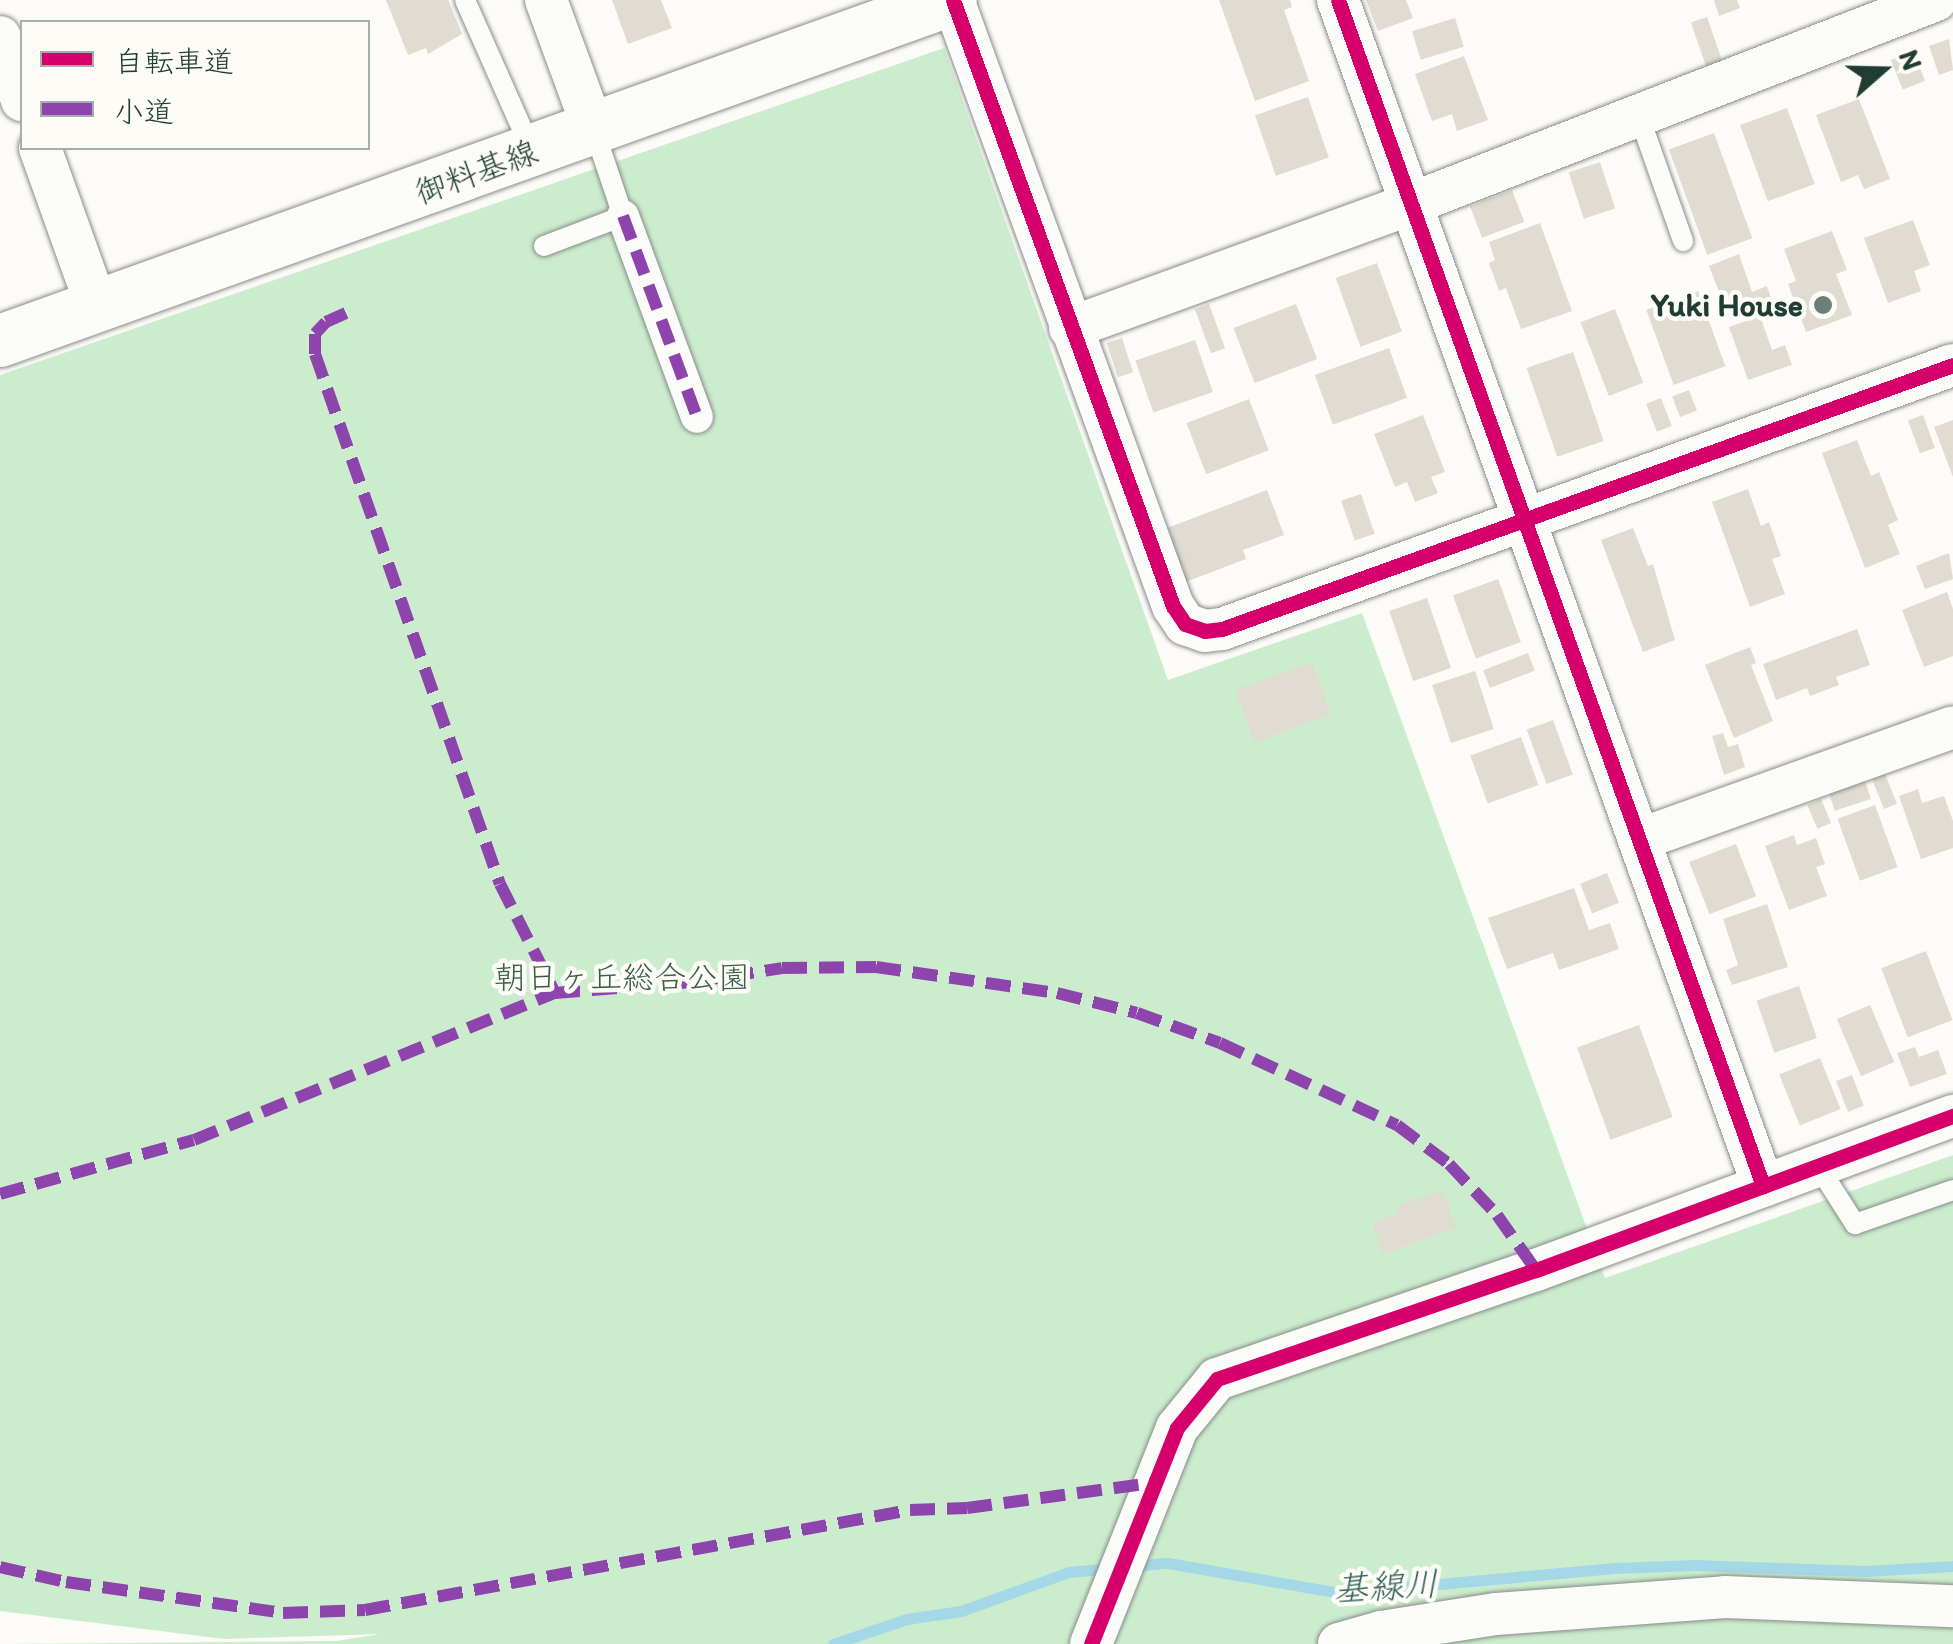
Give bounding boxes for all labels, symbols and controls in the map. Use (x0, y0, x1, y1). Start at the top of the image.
legend (20, 20, 370, 150)
north arrow (1833, 20, 1933, 120)
text: 自転車道 (114, 43, 234, 80)
text: N (1892, 45, 1930, 74)
text: 小道 (114, 93, 174, 130)
street label: 御料基線 (409, 132, 543, 212)
place label: Yuki House (1651, 286, 1803, 324)
marker: Yuki House (1812, 294, 1834, 316)
park label: 朝日ヶ丘総合公園 (494, 958, 750, 996)
water label: 基線川 (1332, 1562, 1440, 1610)

